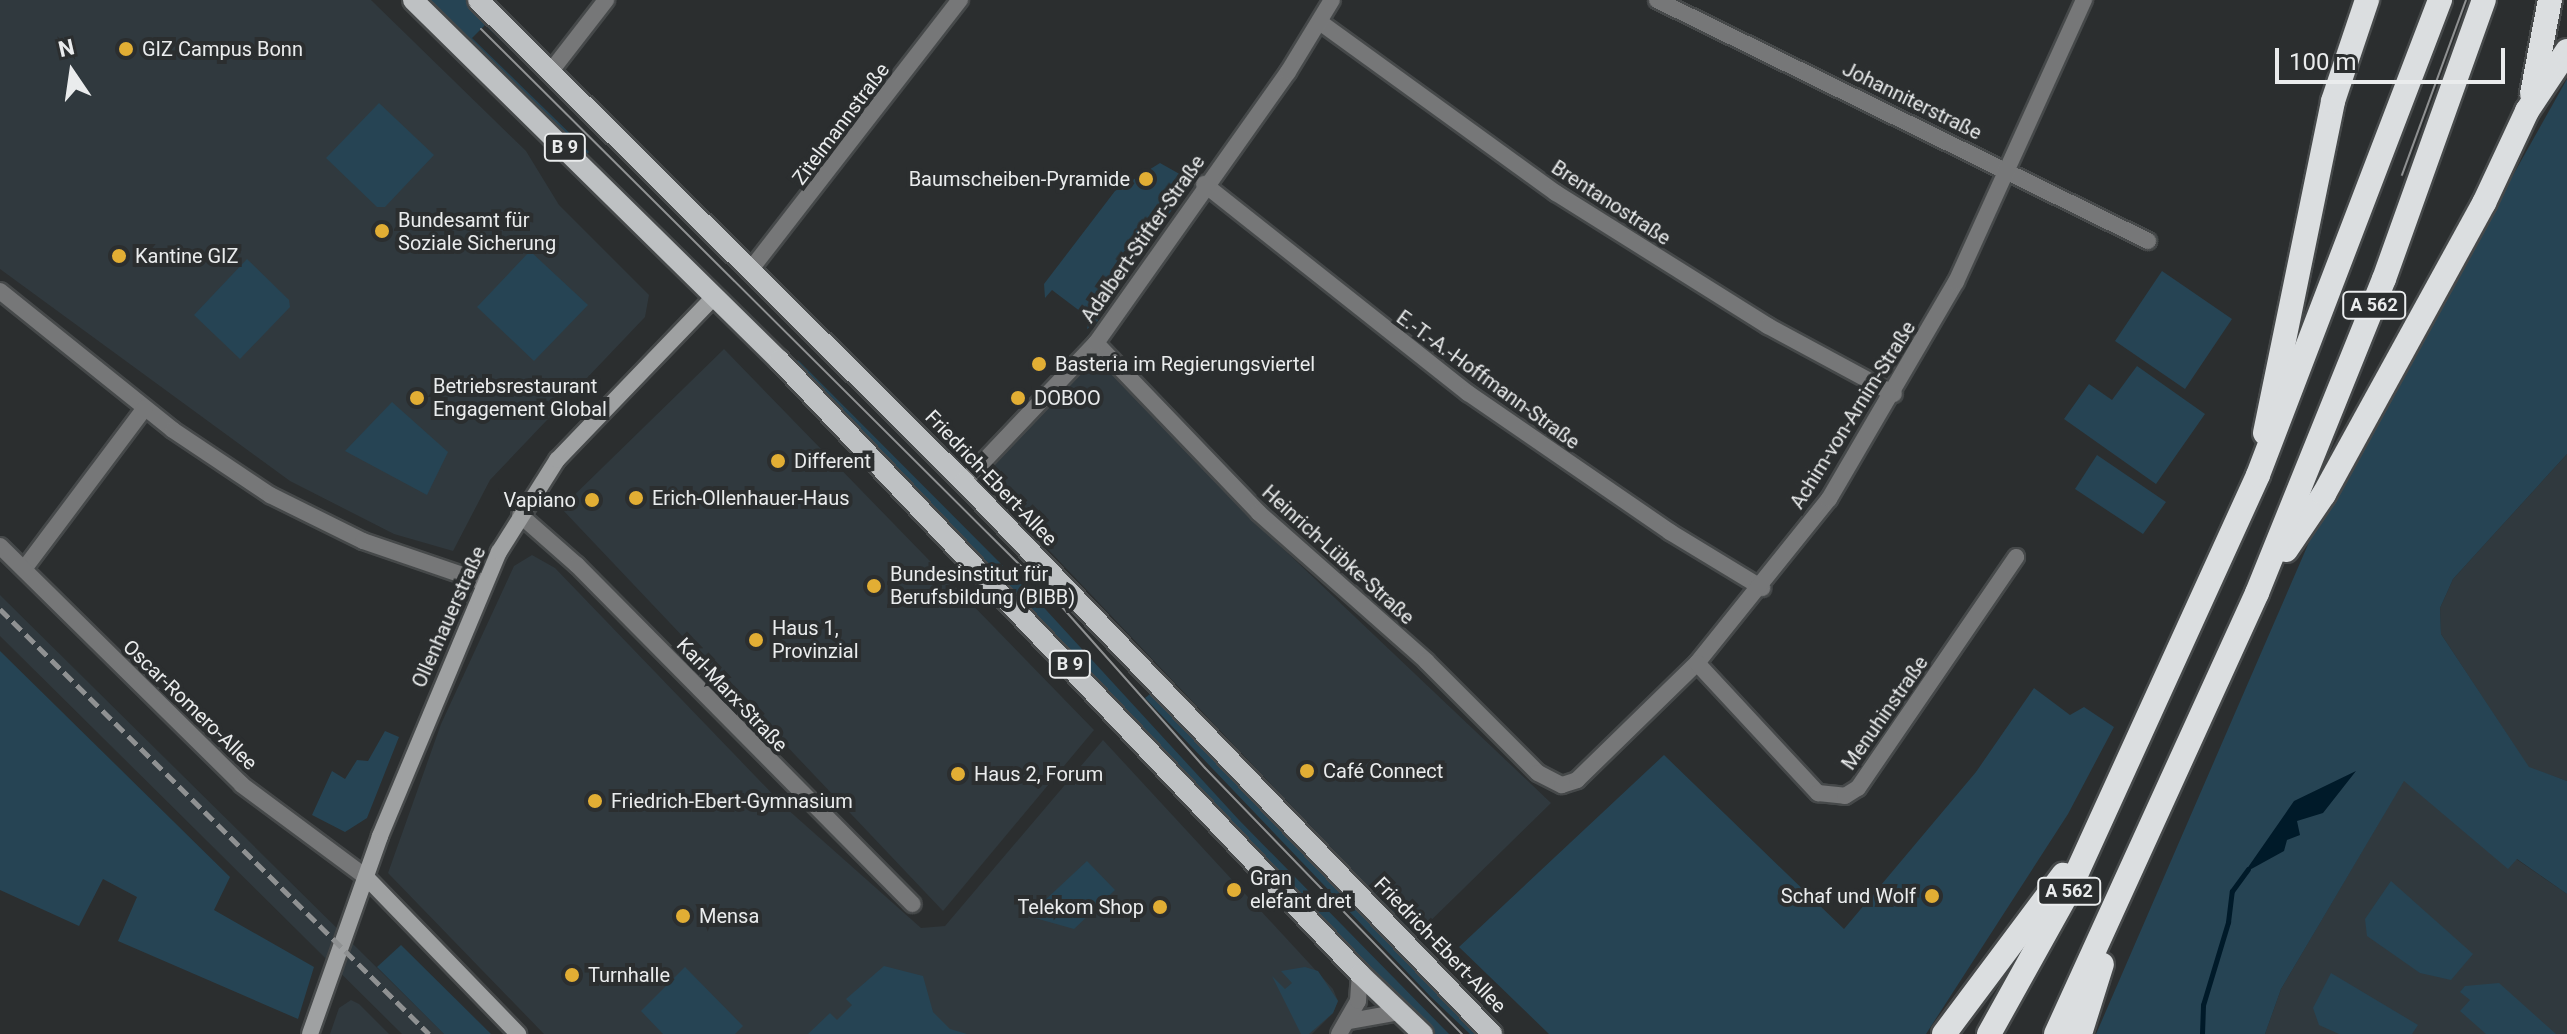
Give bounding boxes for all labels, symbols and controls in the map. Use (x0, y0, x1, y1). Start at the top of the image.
north arrow (32, 32, 112, 112)
scale bar (2279, 32, 2509, 82)
text: N (56, 34, 77, 62)
place label: GIZ Campus Bonn (142, 37, 303, 61)
marker: GIZ Campus Bonn (117, 40, 135, 58)
text: 100 m (2289, 48, 2356, 76)
street label: Johanniterstraße (1839, 57, 1985, 145)
street label: Zitelmannstraße (787, 58, 895, 190)
road number: B 9 (543, 133, 587, 161)
street label: Adalbert-Stifter-Straße (1076, 151, 1210, 327)
street label: Brentanostraße (1547, 156, 1675, 250)
place label: Baumscheiben-Pyramide (909, 167, 1130, 191)
marker: Baumscheiben-Pyramide (1137, 170, 1155, 188)
place label: Bundesamt für Soziale Sicherung (398, 208, 556, 255)
marker: Bundesamt für Soziale Sicherung (373, 222, 391, 240)
place label: Kantine GIZ (135, 244, 239, 268)
marker: Kantine GIZ (110, 247, 128, 265)
road number: A 562 (2342, 291, 2406, 319)
street label: E.-T.-A.-Hoffmann-Straße (1392, 306, 1584, 454)
street label: Achim-von-Arnim-Straße (1785, 317, 1921, 513)
place label: Basteria im Regierungsviertel (1055, 352, 1315, 376)
marker: Basteria im Regierungsviertel (1030, 355, 1048, 373)
place label: Betriebsrestaurant Engagement Global (433, 374, 607, 421)
place label: DOBOO (1034, 386, 1101, 410)
marker: Betriebsrestaurant Engagement Global (408, 389, 426, 407)
marker: DOBOO (1009, 389, 1027, 407)
street label: Friedrich-Ebert-Allee (920, 405, 1062, 551)
place label: Different (794, 449, 871, 473)
marker: Different (769, 452, 787, 470)
street label: Heinrich-Lübke-Straße (1257, 480, 1419, 630)
place label: Erich-Ollenhauer-Haus (652, 486, 849, 510)
place label: Vapiano (503, 488, 576, 512)
marker: Erich-Ollenhauer-Haus (627, 489, 645, 507)
marker: Vapiano (583, 491, 601, 509)
street label: Ollenhauerstraße (407, 543, 491, 691)
place label: Bundesinstitut für Berufsbildung (BIBB) (890, 562, 1075, 609)
marker: Bundesinstitut für Berufsbildung (BIBB) (865, 577, 883, 595)
place label: Haus 1, Provinzial (772, 616, 859, 663)
marker: Haus 1, Provinzial (747, 631, 765, 649)
street label: Karl-Marx-Straße (671, 633, 793, 757)
street label: Oscar-Romero-Allee (118, 635, 262, 775)
road number: B 9 (1048, 650, 1092, 678)
street label: Menuhinstraße (1837, 651, 1933, 775)
place label: Café Connect (1323, 759, 1443, 783)
place label: Haus 2, Forum (974, 762, 1103, 786)
marker: Café Connect (1298, 762, 1316, 780)
marker: Haus 2, Forum (949, 765, 967, 783)
place label: Friedrich-Ebert-Gymnasium (611, 789, 853, 813)
marker: Friedrich-Ebert-Gymnasium (586, 792, 604, 810)
place label: Gran elefant dret (1250, 866, 1351, 913)
street label: Friedrich-Ebert-Allee (1369, 872, 1511, 1018)
road number: A 562 (2037, 877, 2101, 905)
marker: Gran elefant dret (1225, 881, 1243, 899)
place label: Schaf und Wolf (1781, 884, 1916, 908)
marker: Schaf und Wolf (1923, 887, 1941, 905)
place label: Telekom Shop (1017, 895, 1144, 919)
marker: Telekom Shop (1151, 898, 1169, 916)
place label: Mensa (699, 904, 759, 928)
marker: Mensa (674, 907, 692, 925)
place label: Turnhalle (588, 963, 670, 987)
marker: Turnhalle (563, 966, 581, 984)

